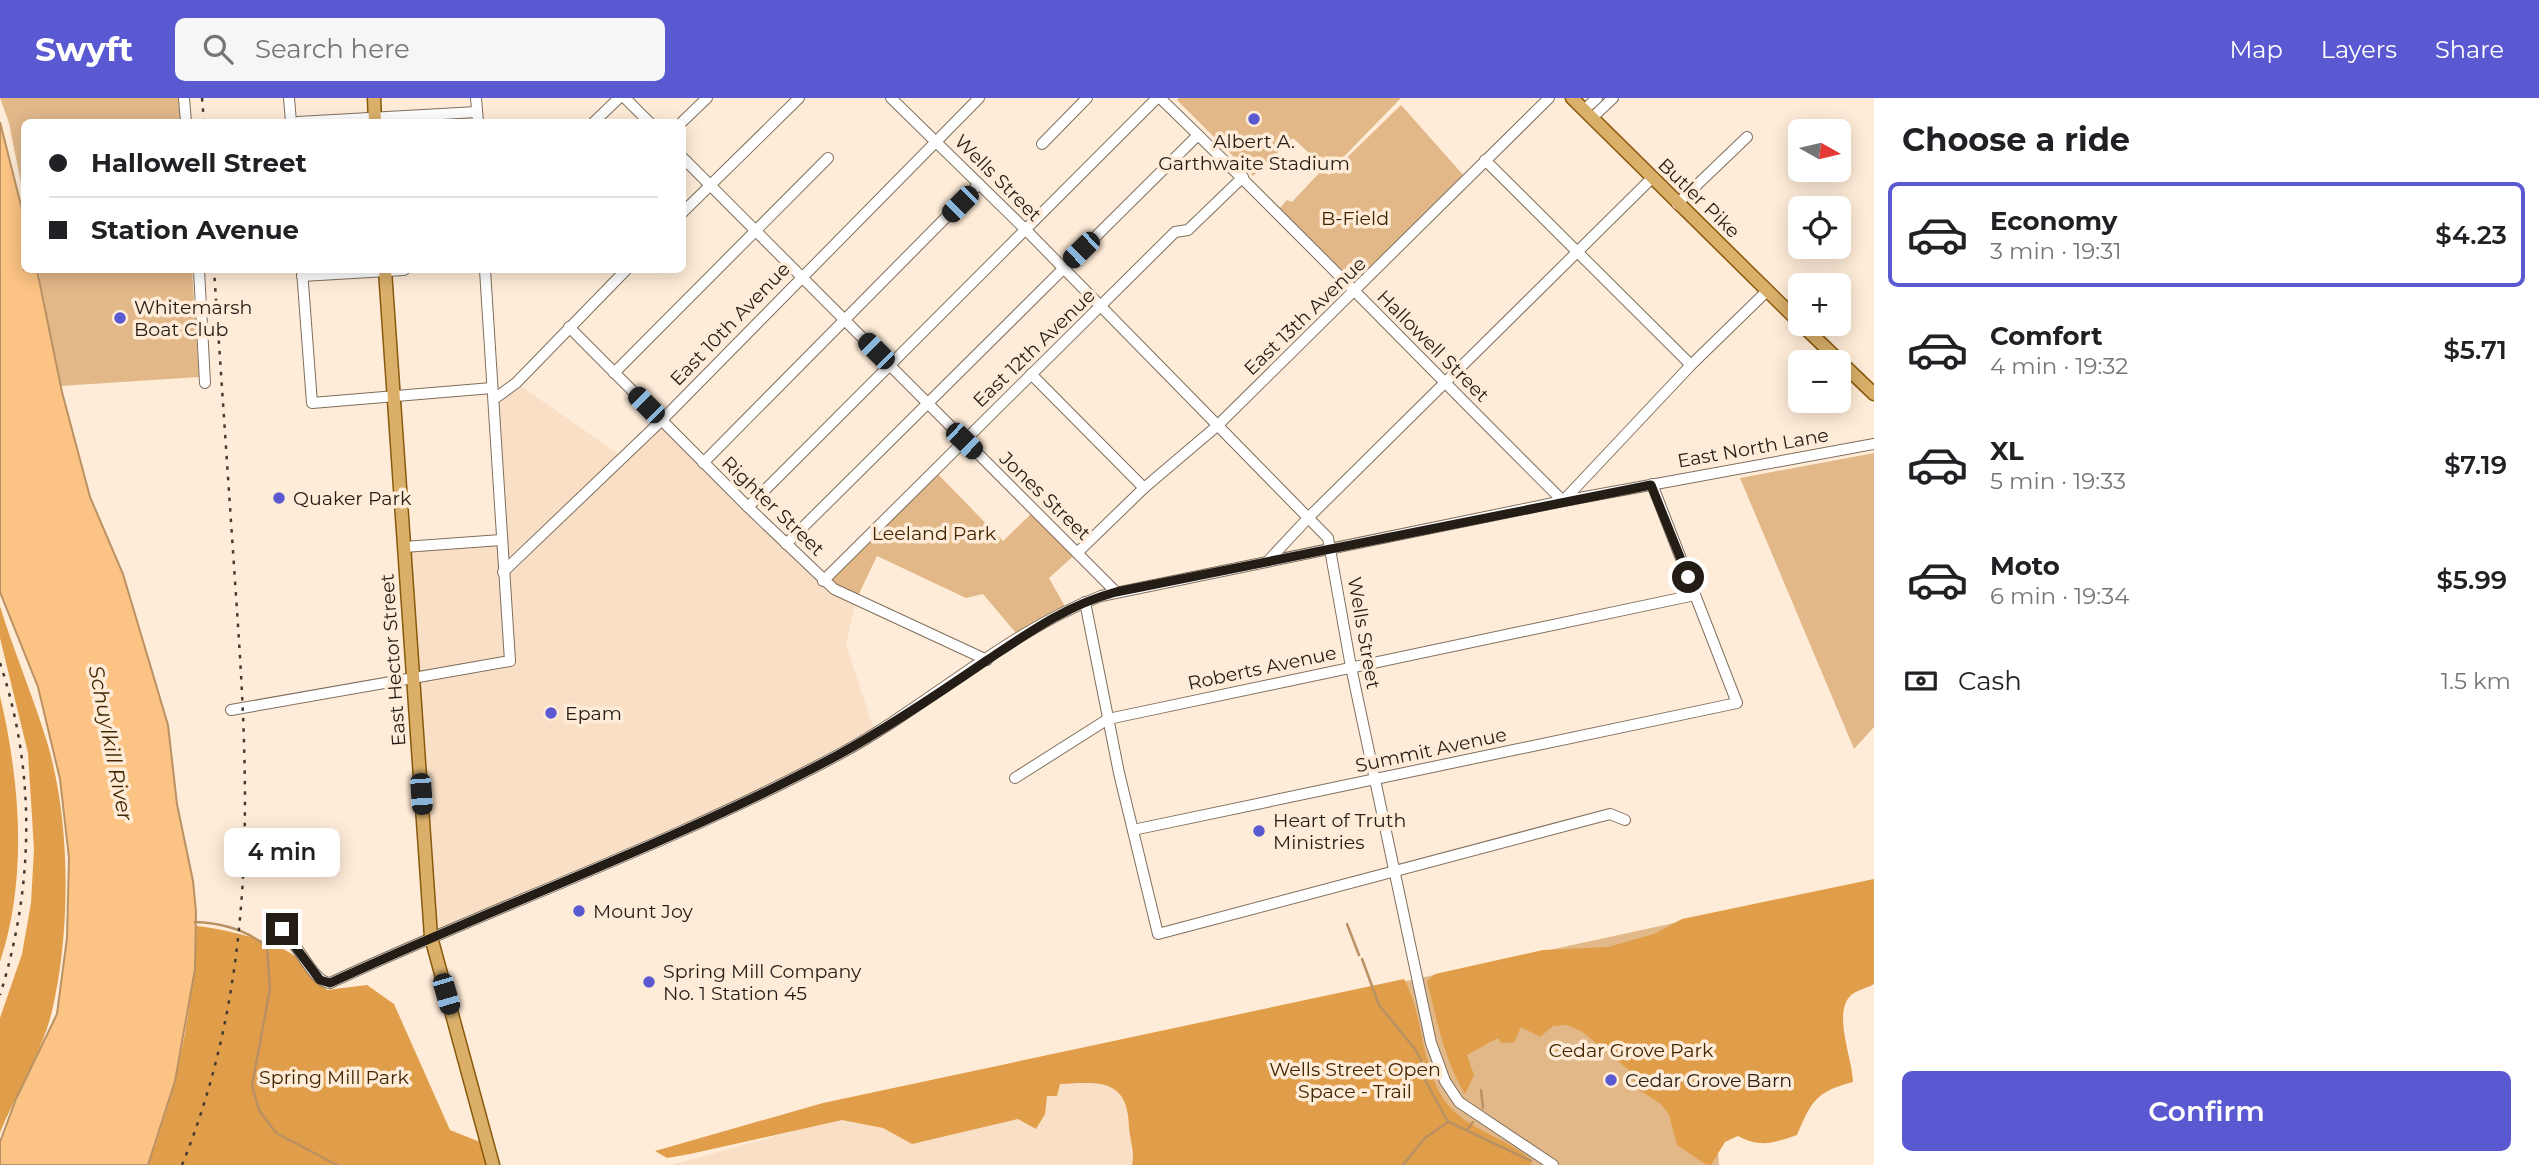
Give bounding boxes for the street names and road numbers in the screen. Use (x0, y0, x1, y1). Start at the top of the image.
street label: Wells Street (950, 130, 1046, 226)
street label: Butler Pike (1653, 153, 1745, 243)
street label: East 13th Avenue (1239, 252, 1371, 380)
street label: East 10th Avenue (665, 258, 795, 390)
street label: East 12th Avenue (968, 284, 1100, 412)
street label: Hallowell Street (1372, 285, 1494, 407)
street label: East North Lane (1676, 423, 1830, 473)
street label: Jones Street (994, 446, 1095, 545)
street label: Righter Street (717, 451, 829, 561)
street label: East Hector Street (375, 573, 410, 747)
street label: Wells Street (1343, 575, 1385, 691)
street label: Roberts Avenue (1185, 641, 1339, 695)
street label: Summit Avenue (1353, 723, 1509, 777)

